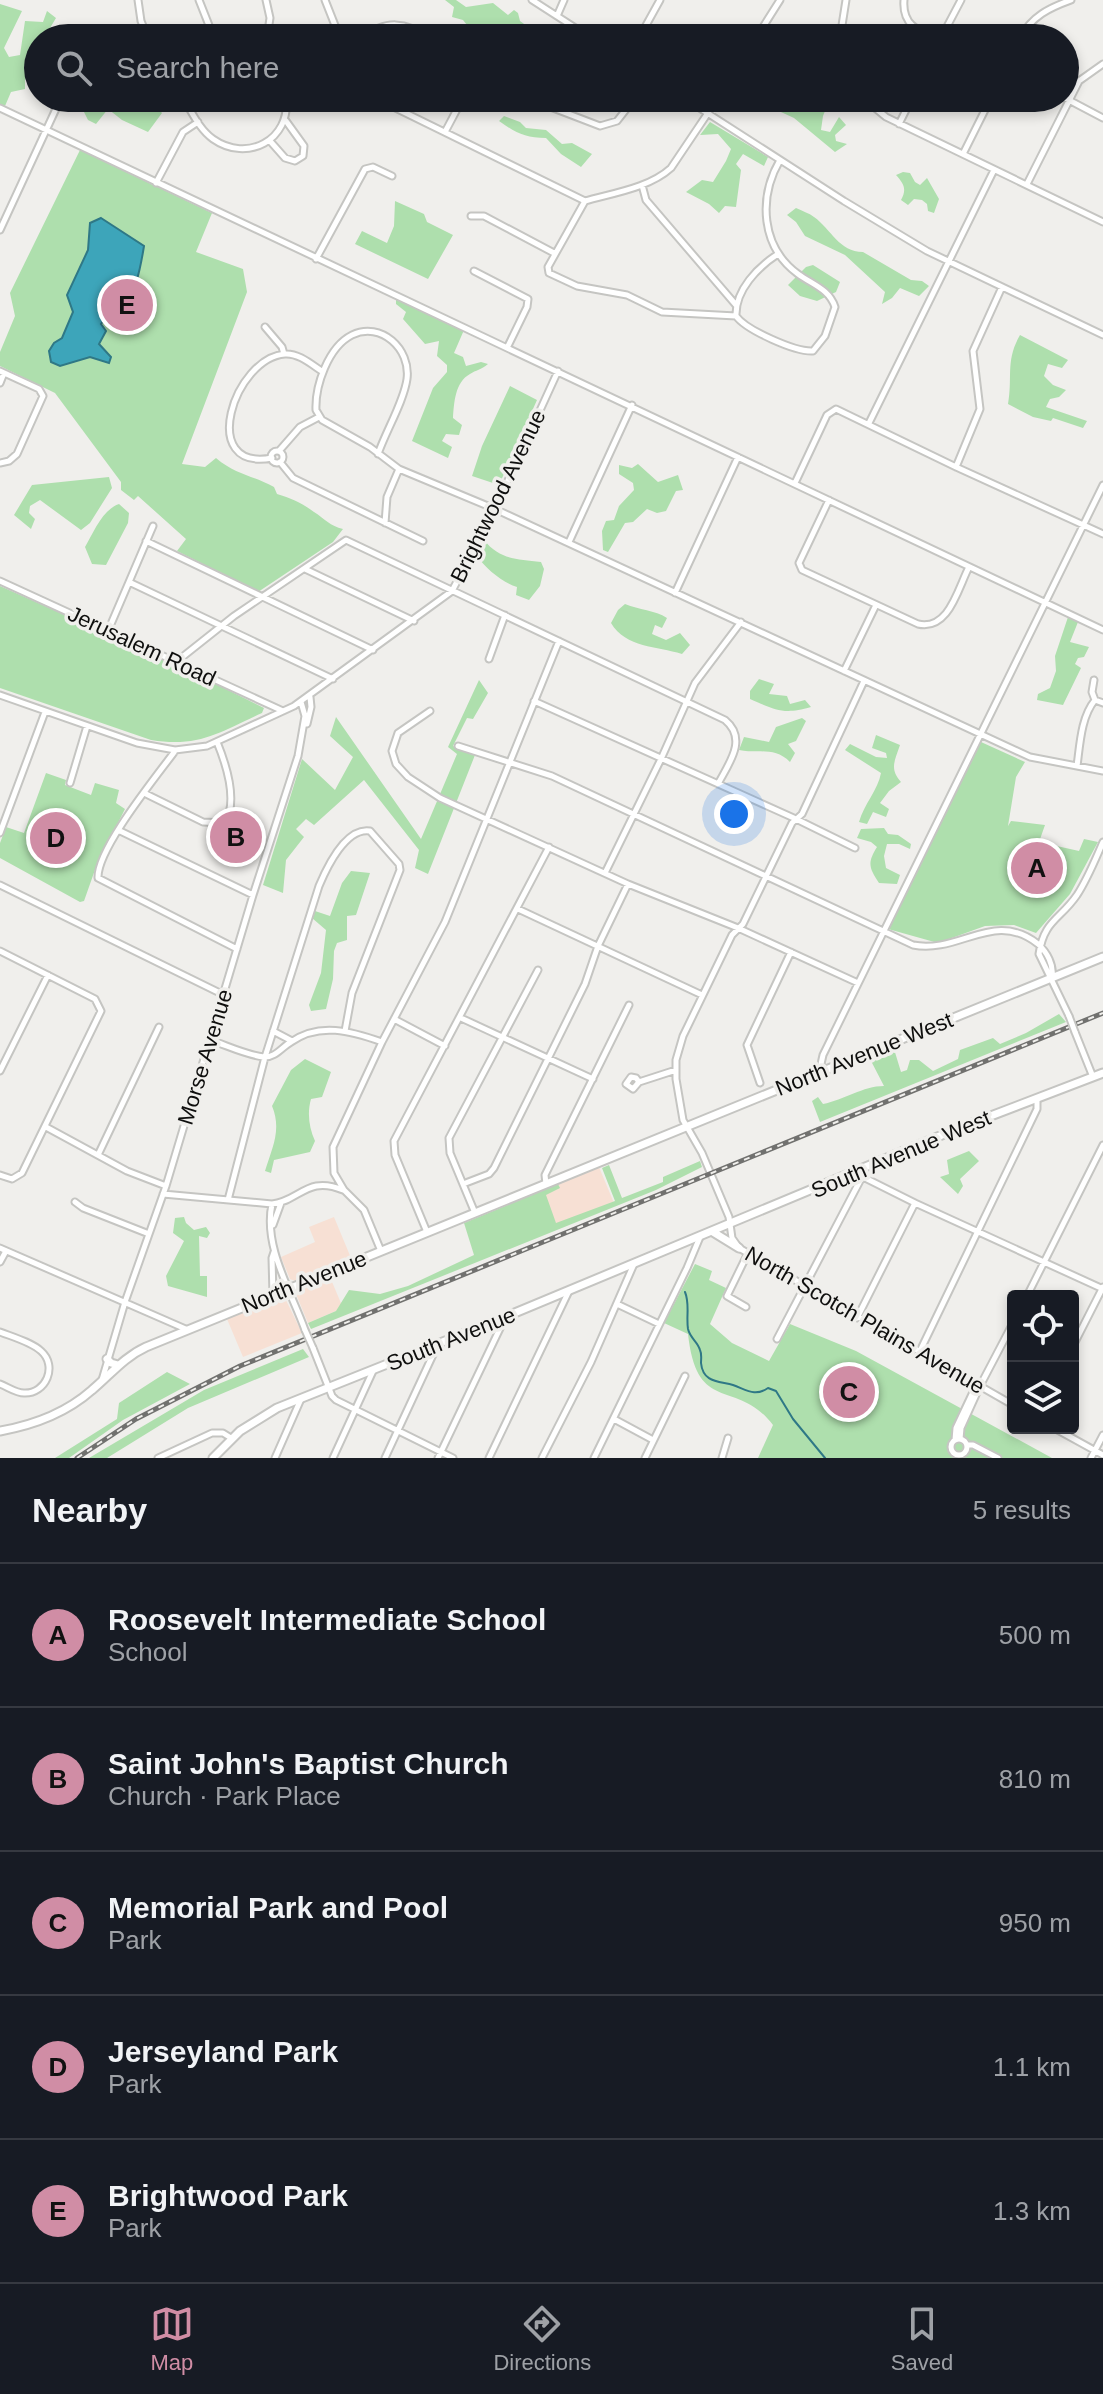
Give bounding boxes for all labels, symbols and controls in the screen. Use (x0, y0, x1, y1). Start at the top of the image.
search box (24, 24, 1079, 112)
icon: search (52, 46, 96, 90)
text: Search here (116, 51, 279, 84)
pin: E (101, 275, 153, 335)
street label: Brightwood Avenue (445, 406, 551, 586)
street label: Jerusalem Road (64, 601, 220, 691)
your location (714, 794, 754, 834)
pin: B (210, 807, 262, 867)
pin: D (30, 808, 82, 868)
pin: A (1011, 838, 1063, 898)
street label: Morse Avenue (173, 986, 237, 1128)
street label: North Avenue West (772, 1007, 956, 1101)
street label: South Avenue West (808, 1105, 994, 1203)
street label: North Scotch Plains Avenue (741, 1241, 989, 1399)
street label: North Avenue (238, 1246, 370, 1318)
map controls (1007, 1290, 1079, 1434)
button: locate (1007, 1290, 1079, 1362)
street label: South Avenue (383, 1302, 519, 1376)
pin: C (823, 1362, 875, 1422)
button: layers (1007, 1362, 1079, 1434)
text: Nearby (32, 1491, 147, 1529)
text: 5 results (973, 1495, 1071, 1525)
text: Roosevelt Intermediate School (108, 1603, 546, 1636)
text: A (49, 1620, 67, 1650)
text: 500 m (999, 1620, 1071, 1650)
text: School (108, 1637, 188, 1667)
text: Saint John's Baptist Church (108, 1747, 509, 1780)
text: B (49, 1764, 67, 1794)
text: 810 m (999, 1764, 1071, 1794)
text: Church · Park Place (108, 1781, 341, 1811)
text: Memorial Park and Pool (108, 1891, 448, 1924)
text: C (49, 1908, 67, 1938)
text: 950 m (999, 1908, 1071, 1938)
text: Park (108, 1925, 161, 1955)
text: Jerseyland Park (108, 2035, 338, 2068)
text: D (49, 2052, 67, 2082)
text: 1.1 km (993, 2052, 1071, 2082)
text: Park (108, 2069, 161, 2099)
text: Brightwood Park (108, 2179, 348, 2212)
text: E (49, 2196, 67, 2226)
text: 1.3 km (993, 2196, 1071, 2226)
text: Park (108, 2213, 161, 2243)
tab: Map (150, 2302, 194, 2376)
tab: Directions (493, 2302, 591, 2376)
tab: Saved (891, 2302, 953, 2376)

